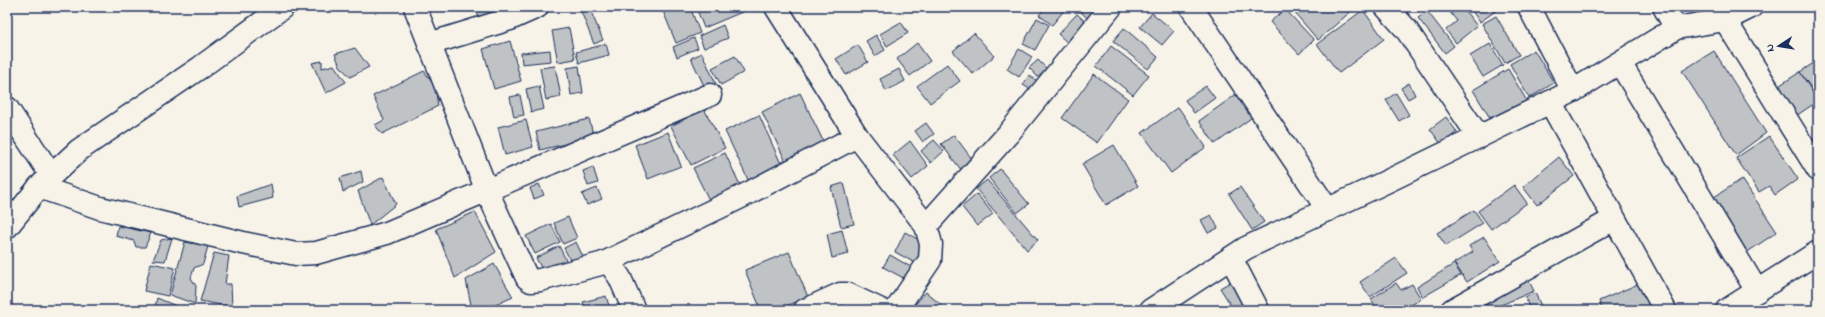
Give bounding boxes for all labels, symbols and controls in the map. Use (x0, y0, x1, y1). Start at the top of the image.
north arrow (1759, 26, 1799, 66)
text: N (1762, 43, 1779, 53)

